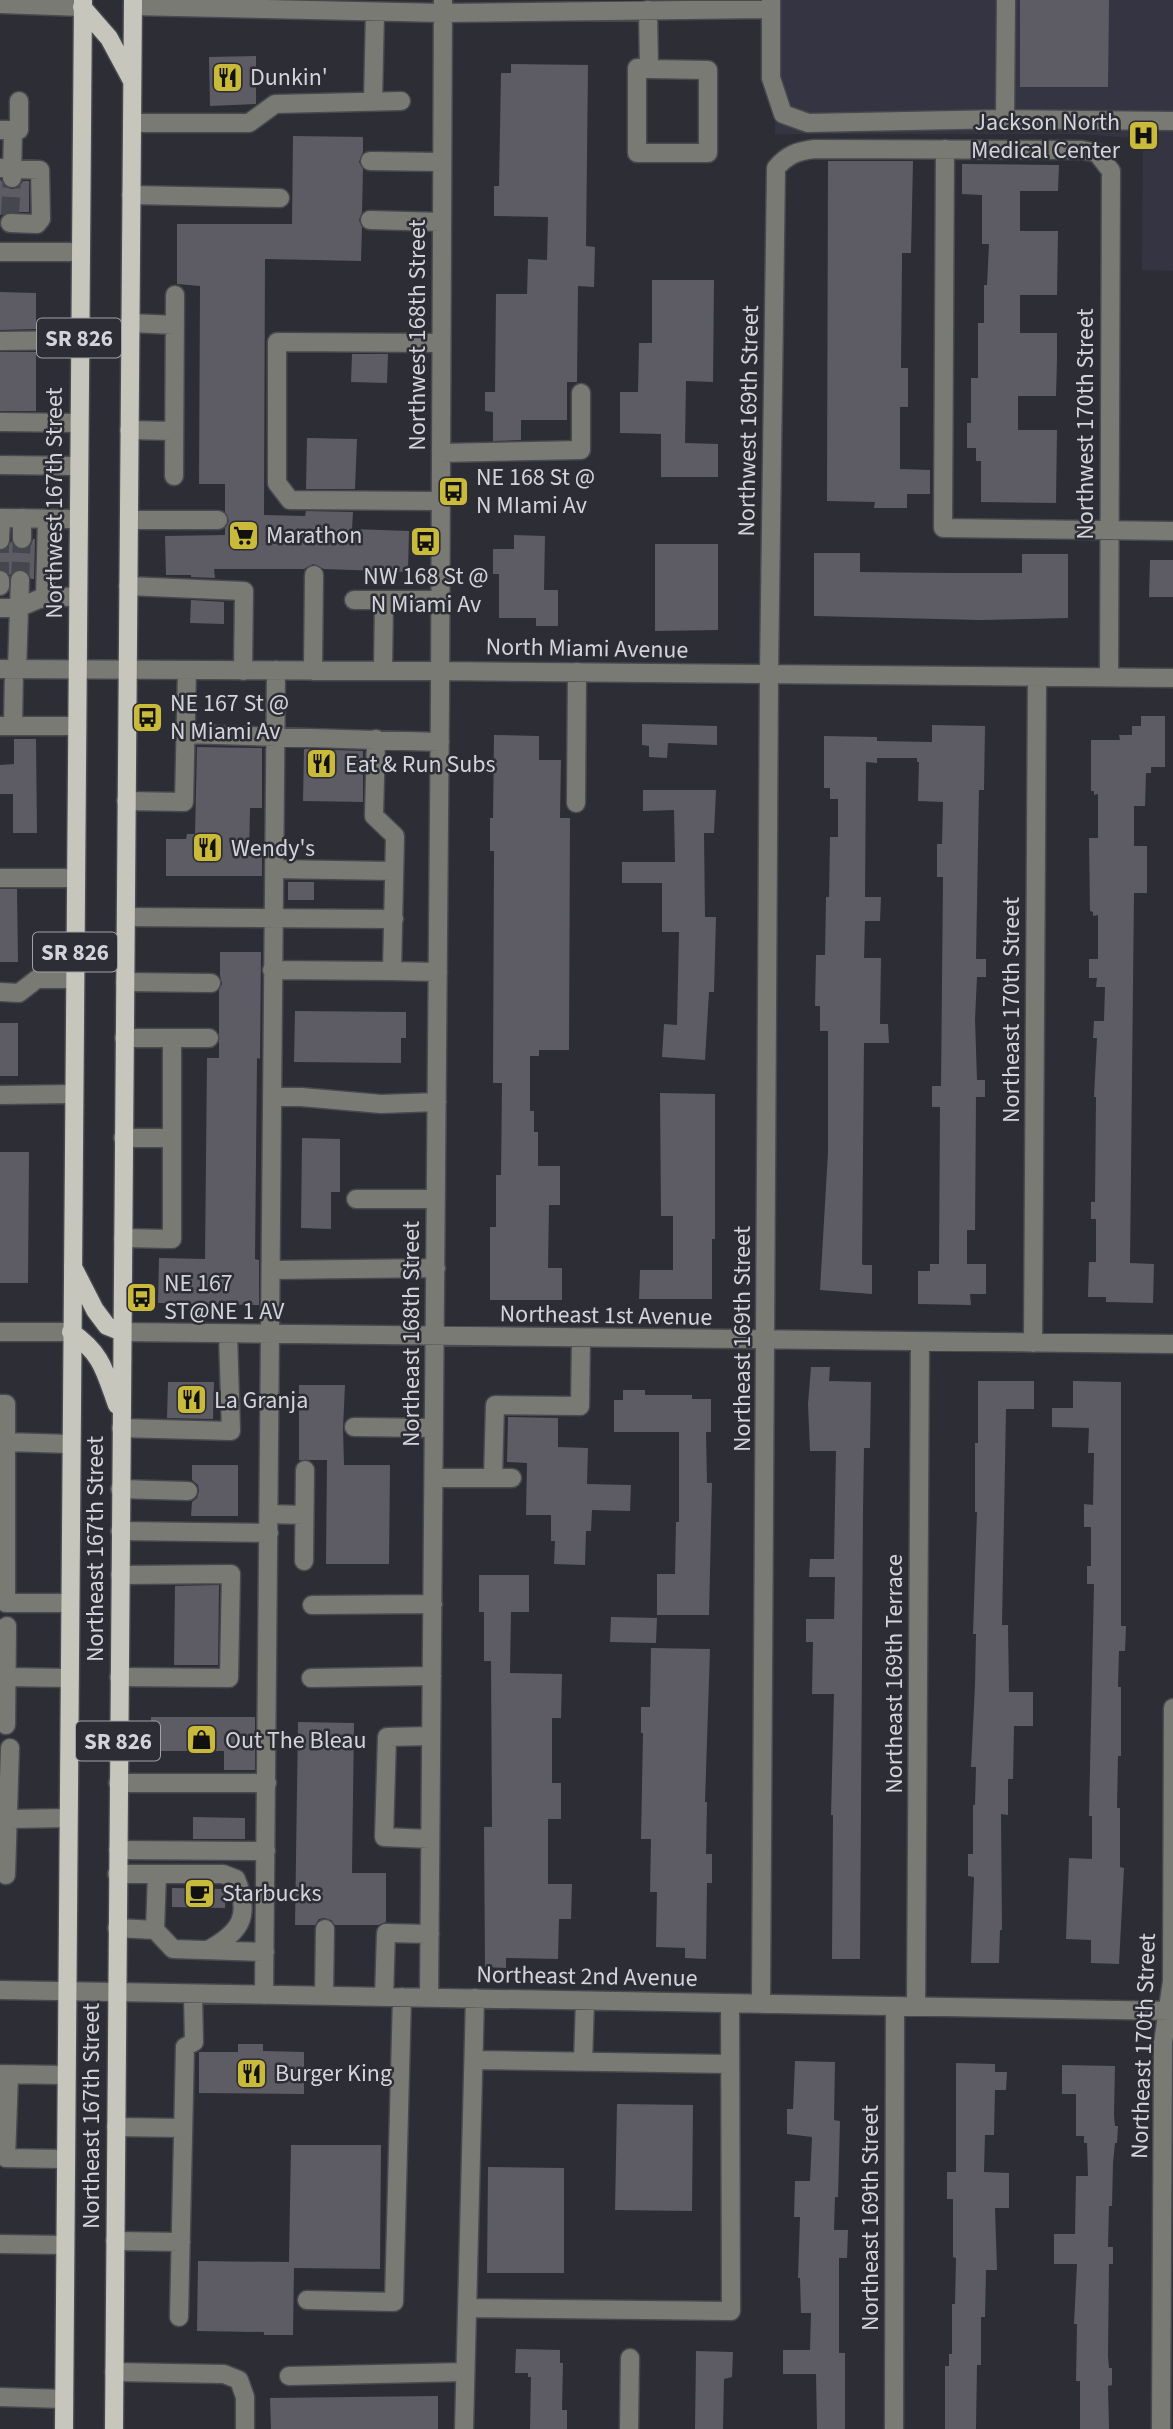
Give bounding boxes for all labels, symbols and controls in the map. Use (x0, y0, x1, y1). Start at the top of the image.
restaurant icon: Dunkin' (210, 60, 244, 94)
place label: Dunkin' (250, 60, 328, 95)
place label: Jackson North Medical Center (971, 105, 1121, 168)
hospital icon: Jackson North Medical Center (1126, 119, 1160, 153)
street label: Northwest 168th Street (400, 219, 435, 451)
street label: Northwest 169th Street (729, 305, 768, 537)
street label: Northwest 170th Street (1068, 308, 1103, 540)
road number: SR 826 (37, 318, 121, 358)
street label: Northwest 167th Street (37, 387, 72, 619)
place label: NE 168 St @ N MIami Av (476, 460, 595, 523)
bus stop icon: NE 168 St @ N MIami Av (436, 474, 470, 508)
supermarket icon: Marathon (226, 518, 260, 552)
place label: Marathon (266, 518, 362, 553)
bus stop icon: NW 168 St @ N Miami Av (409, 525, 443, 559)
place label: NW 168 St @ N Miami Av (363, 559, 489, 622)
street label: North Miami Avenue (485, 629, 689, 668)
place label: NE 167 St @ N Miami Av (170, 686, 289, 749)
bus stop icon: NE 167 St @ N Miami Av (130, 700, 164, 734)
restaurant icon: Eat & Run Subs (305, 747, 339, 781)
place label: Eat & Run Subs (345, 747, 496, 782)
restaurant icon: Wendy's (191, 831, 225, 865)
place label: Wendy's (231, 831, 315, 866)
street label: Northeast 170th Street (994, 897, 1029, 1123)
road number: SR 826 (33, 932, 117, 972)
street label: Northeast 168th Street (394, 1221, 429, 1447)
street label: Northeast 169th Street (725, 1226, 760, 1452)
place label: NE 167 ST@NE 1 AV (164, 1266, 285, 1329)
bus stop icon: NE 167 ST@NE 1 AV (124, 1280, 158, 1314)
street label: Northeast 1st Avenue (499, 1296, 713, 1335)
restaurant icon: La Granja (174, 1383, 208, 1417)
place label: La Granja (214, 1383, 308, 1418)
street label: Northeast 167th Street (78, 1436, 113, 1662)
street label: Northeast 169th Terrace (877, 1554, 912, 1794)
road number: SR 826 (76, 1722, 160, 1760)
shop icon: Out The Bleau (185, 1723, 219, 1757)
place label: Out The Bleau (225, 1723, 367, 1758)
cafe icon: Starbucks (182, 1876, 216, 1910)
place label: Starbucks (222, 1876, 321, 1911)
street label: Northeast 170th Street (1122, 1932, 1165, 2160)
street label: Northeast 2nd Avenue (476, 1957, 698, 1996)
street label: Northeast 167th Street (74, 2003, 109, 2229)
restaurant icon: Burger King (235, 2056, 269, 2090)
place label: Burger King (275, 2056, 392, 2091)
street label: Northeast 169th Street (853, 2105, 888, 2331)

